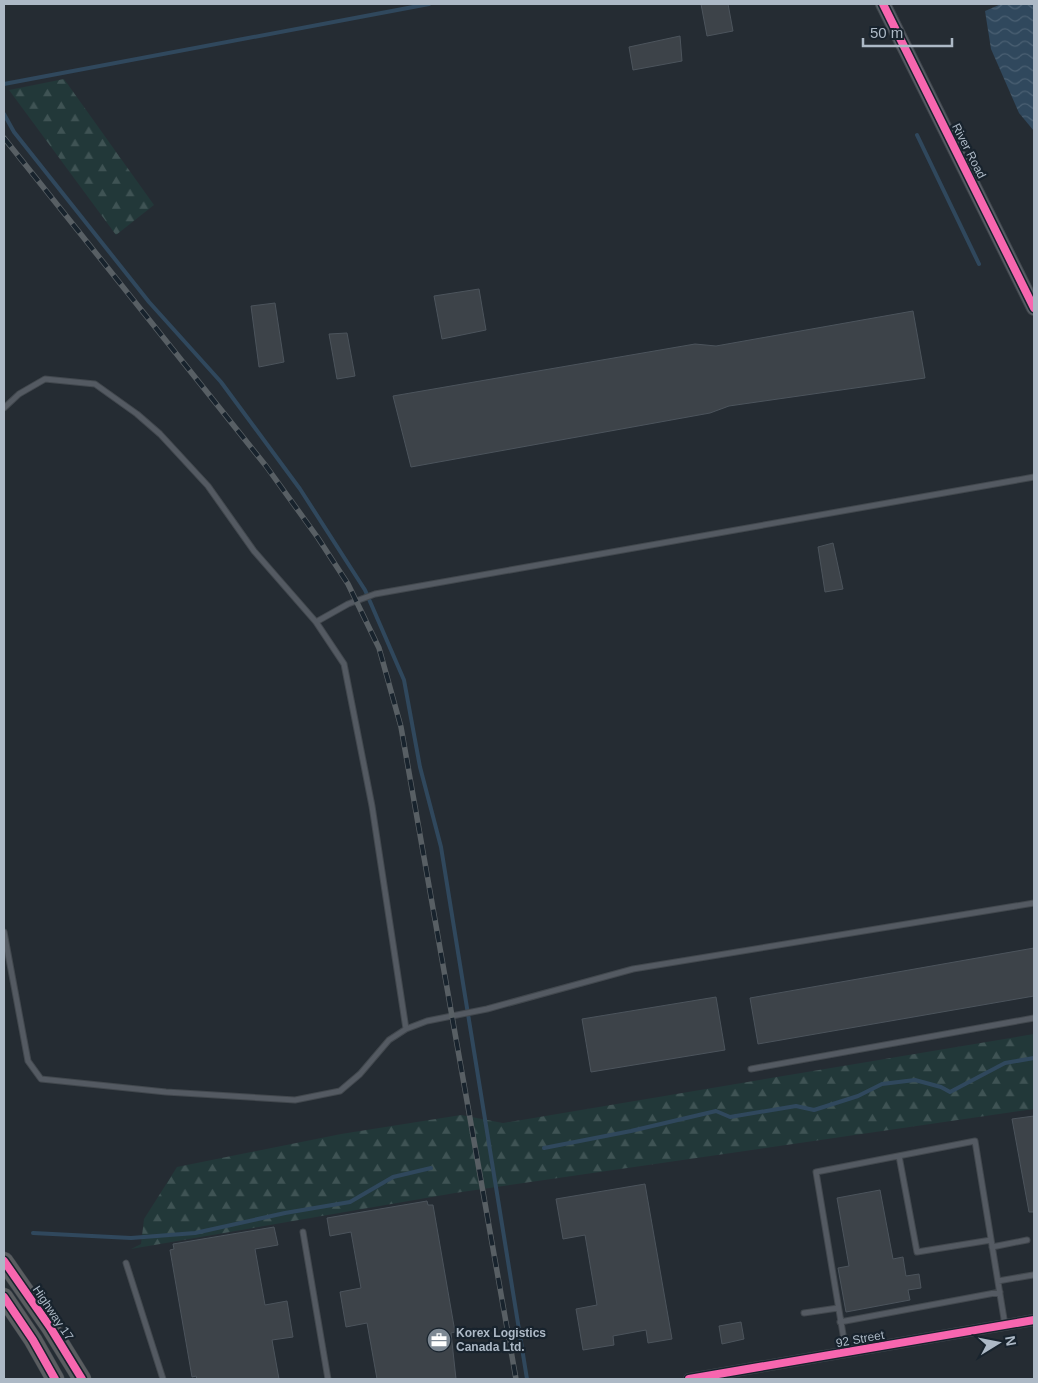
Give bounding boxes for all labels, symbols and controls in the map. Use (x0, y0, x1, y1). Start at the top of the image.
scale bar (863, 15, 952, 47)
text: 50 m (870, 24, 903, 41)
street label: River Road (949, 121, 989, 181)
street label: Highway 17 (30, 1283, 77, 1343)
north arrow (973, 1318, 1023, 1368)
place label: Korex Logistics Canada Ltd. (456, 1326, 546, 1354)
office icon: Korex Logistics Canada Ltd. (426, 1327, 452, 1353)
street label: 92 Street (835, 1328, 886, 1350)
text: N (1002, 1334, 1020, 1347)

